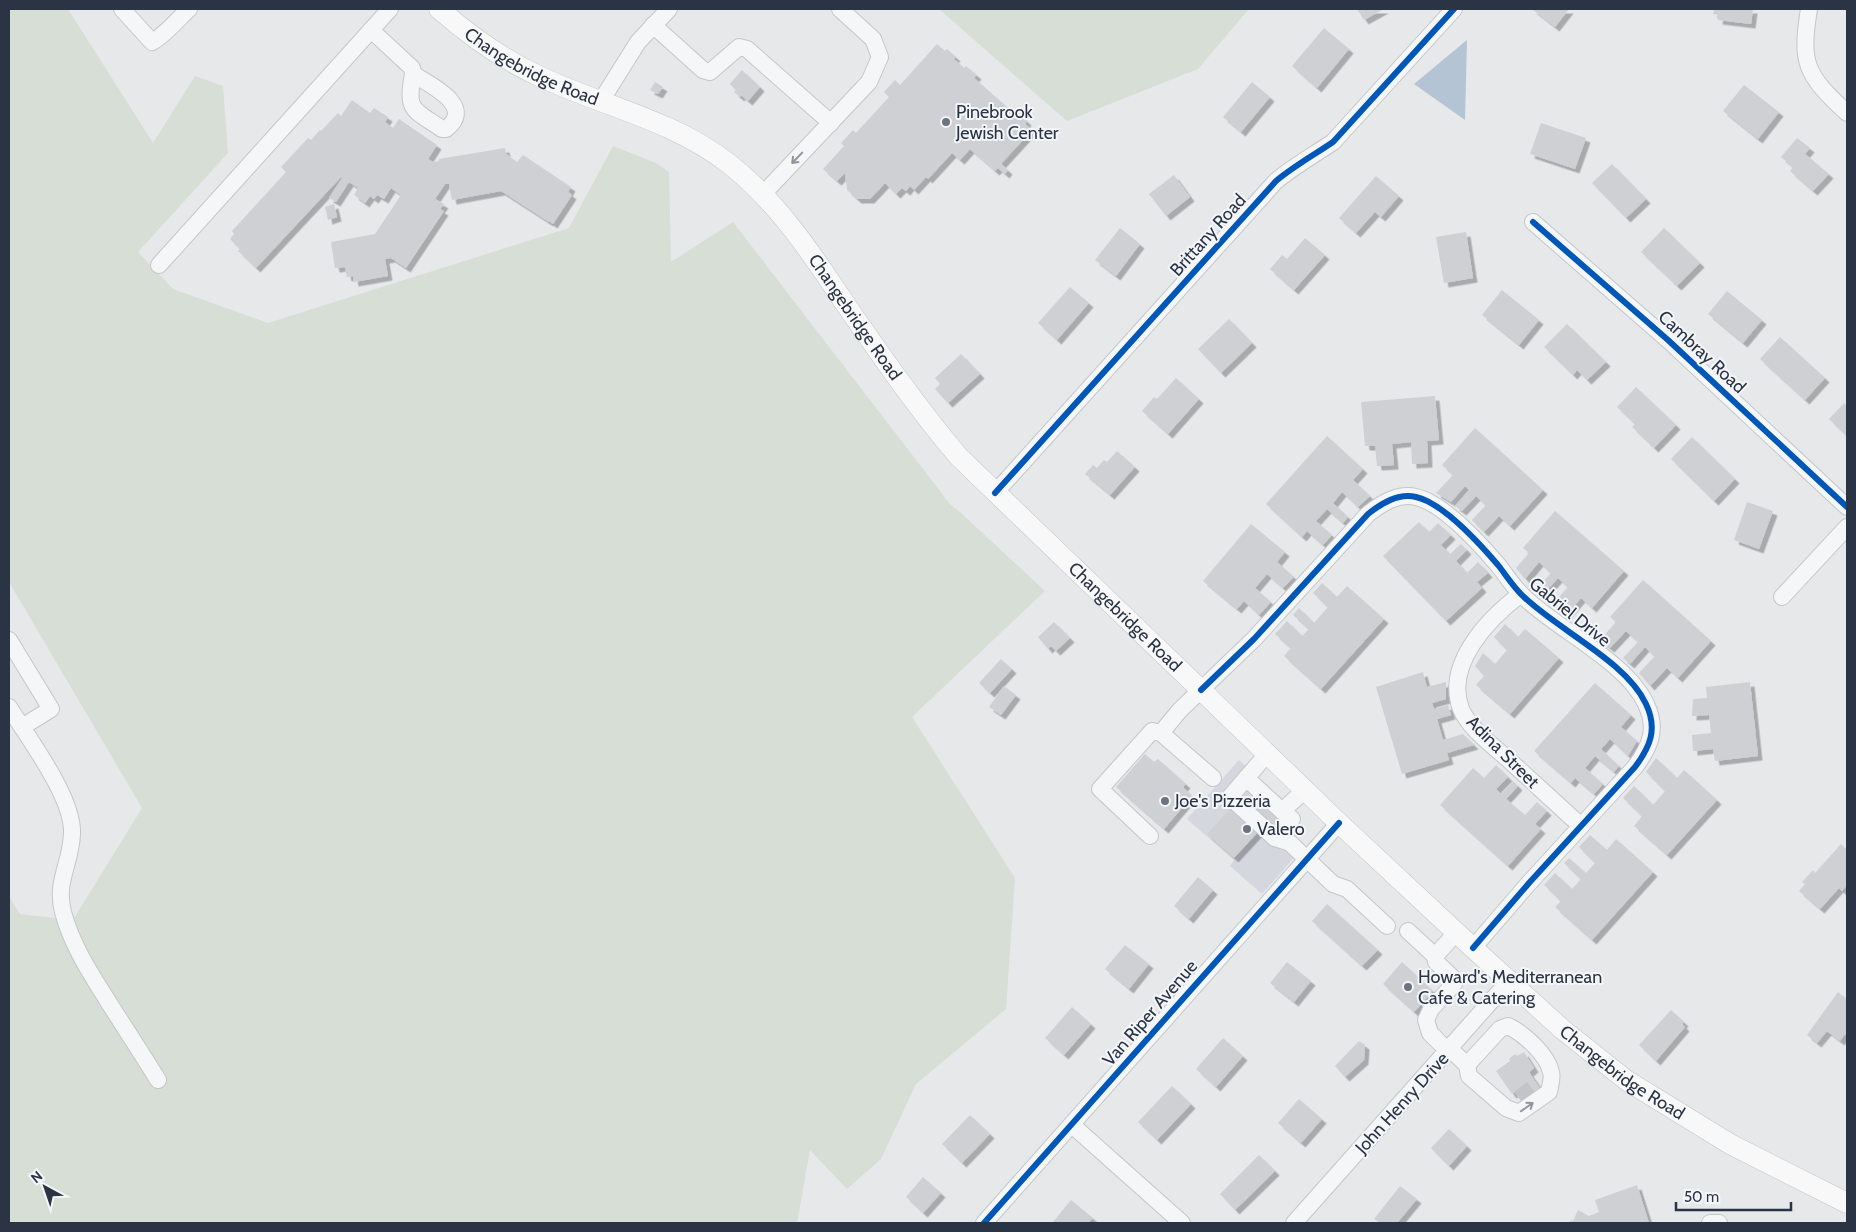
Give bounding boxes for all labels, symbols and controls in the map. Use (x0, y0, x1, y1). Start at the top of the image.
street label: Changebridge Road (460, 23, 602, 110)
place label: Pinebrook Jewish Center (955, 101, 1059, 144)
marker: Pinebrook Jewish Center (940, 116, 952, 128)
one-way arrow (792, 152, 804, 164)
street label: Brittany Road (1165, 189, 1251, 281)
street label: Changebridge Road (804, 250, 906, 385)
street label: Cambray Road (1654, 306, 1750, 398)
street label: Changebridge Road (1064, 557, 1186, 676)
street label: Gabriel Drive (1525, 573, 1615, 651)
street label: Adina Street (1462, 711, 1544, 793)
place label: Joe's Pizzeria (1174, 790, 1271, 812)
marker: Joe's Pizzeria (1159, 795, 1171, 807)
place label: Valero (1257, 818, 1305, 840)
marker: Valero (1241, 823, 1253, 835)
street label: Van Riper Avenue (1098, 955, 1202, 1071)
place label: Howard's Mediterranean Cafe & Catering (1418, 966, 1602, 1009)
marker: Howard's Mediterranean Cafe & Catering (1402, 981, 1414, 993)
street label: Changebridge Road (1555, 1020, 1689, 1124)
street label: John Henry Drive (1350, 1048, 1453, 1159)
one-way arrow (1520, 1102, 1534, 1112)
north arrow (20, 1162, 70, 1212)
text: N (27, 1167, 46, 1187)
scale bar (1676, 1180, 1791, 1212)
text: 50 m (1684, 1188, 1719, 1206)

